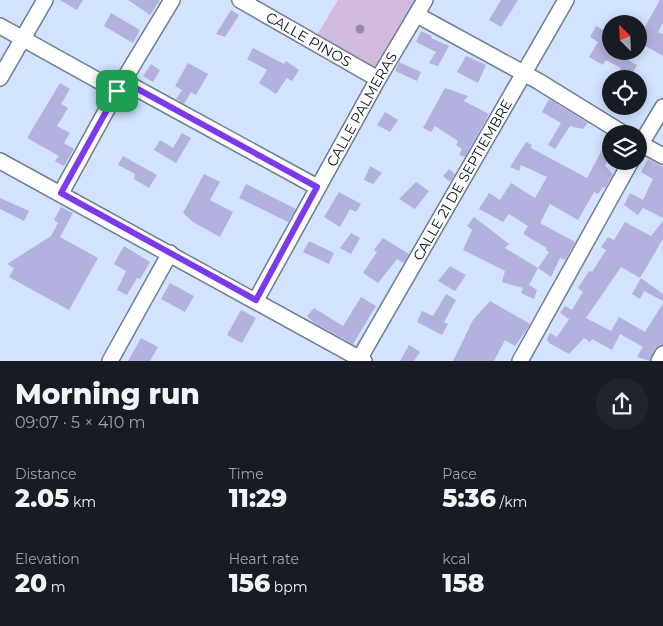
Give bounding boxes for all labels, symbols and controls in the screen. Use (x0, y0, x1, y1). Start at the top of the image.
street label: CALLE PINOS (263, 8, 354, 71)
north arrow (602, 15, 648, 60)
map controls (602, 15, 647, 170)
street label: CALLE PALMERAS (322, 49, 401, 170)
pin (96, 70, 138, 112)
button: locate (602, 70, 647, 115)
icon: arrive (103, 77, 131, 105)
street label: CALLE 21 DE SEPTIEMBRE (409, 96, 516, 264)
button: layers (602, 125, 647, 170)
text: Morning run (15, 377, 200, 411)
button: share (596, 378, 648, 430)
text: 09:07 · 5 × 410 m (15, 413, 145, 432)
text: Distance (15, 465, 77, 483)
text: Time (229, 465, 264, 483)
text: Pace (442, 465, 477, 483)
text: 2.05 (15, 483, 69, 513)
text: 11:29 (229, 483, 287, 513)
text: 5:36 (442, 483, 496, 513)
text: km (69, 493, 96, 511)
text: /km (496, 493, 527, 511)
text: Elevation (15, 550, 80, 568)
text: Heart rate (229, 550, 299, 568)
text: kcal (442, 550, 470, 568)
text: 20 (15, 568, 47, 598)
text: 156 (229, 568, 270, 598)
text: 158 (442, 568, 484, 598)
text: m (47, 578, 66, 596)
text: bpm (270, 578, 308, 596)

